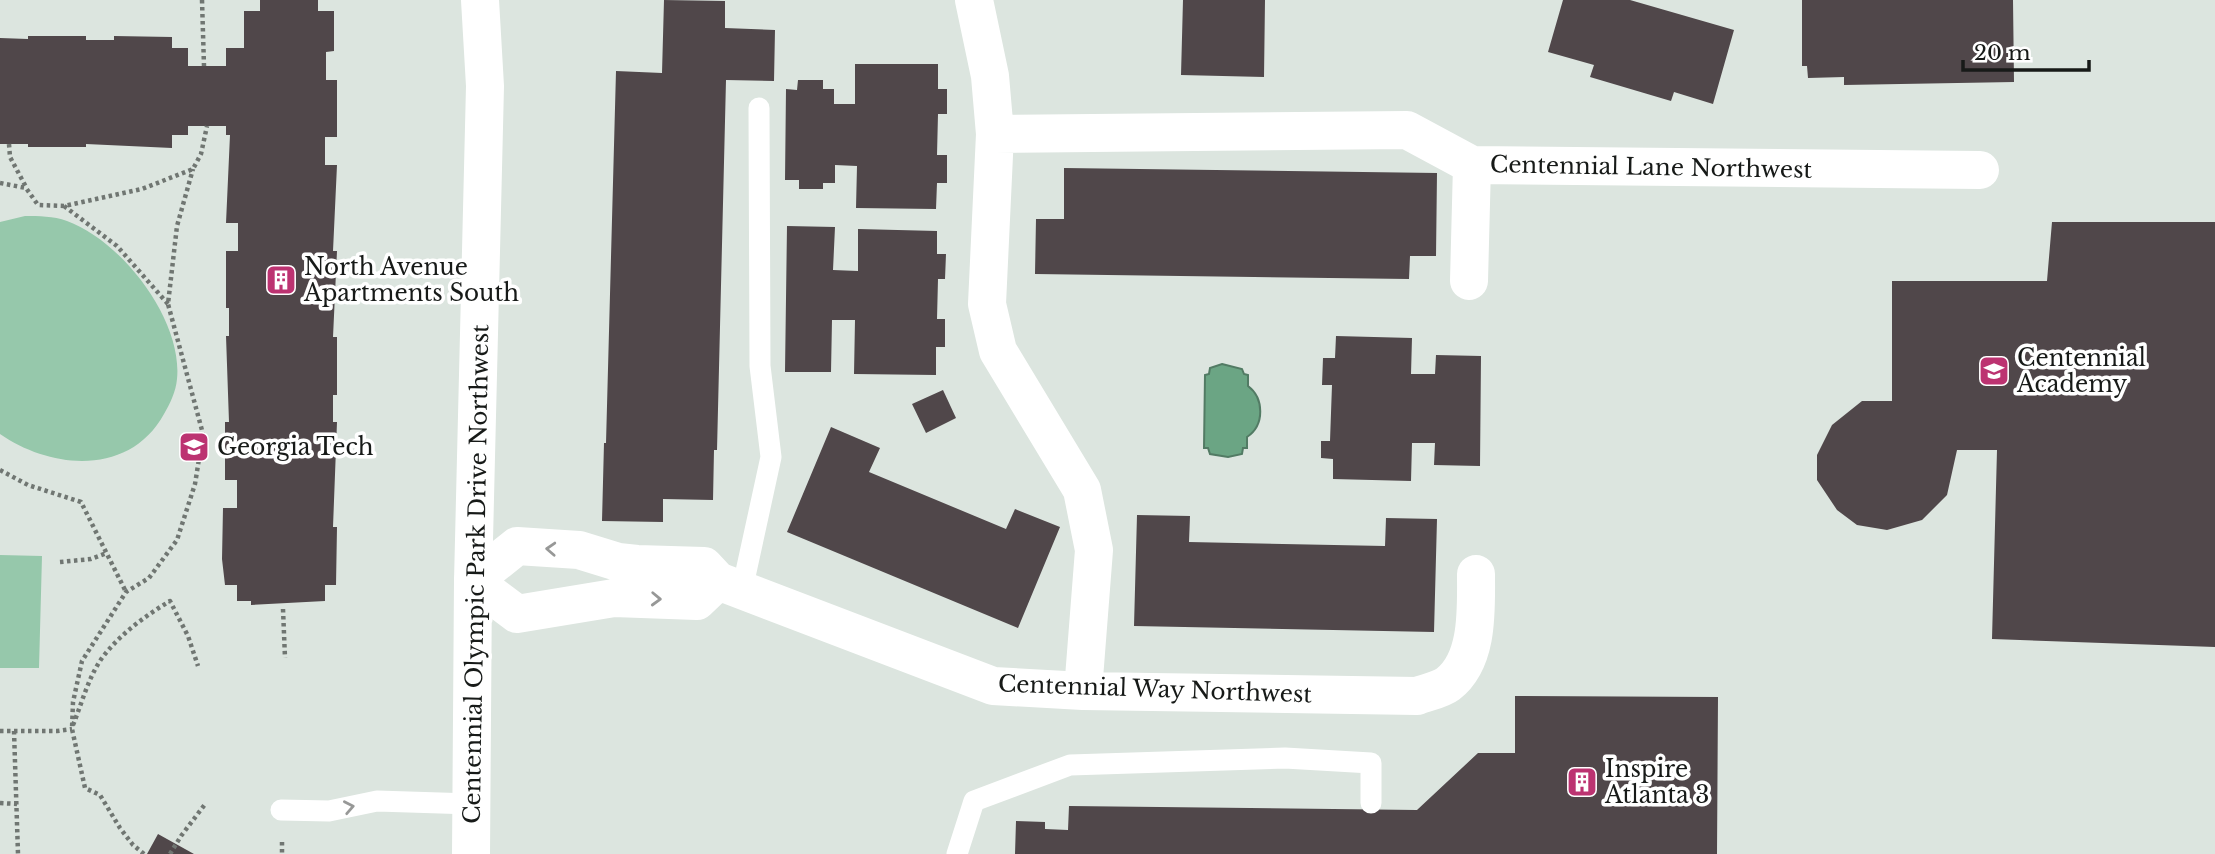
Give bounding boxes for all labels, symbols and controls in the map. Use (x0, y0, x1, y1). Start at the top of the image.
scale bar (1963, 28, 2089, 72)
text: 20 m (1974, 40, 2031, 66)
street label: Centennial Lane Northwest (1490, 150, 1813, 184)
place label: North Avenue Apartments South (303, 253, 519, 307)
building icon: North Avenue Apartments South (264, 263, 298, 297)
street label: Centennial Olympic Park Drive Northwest (458, 324, 494, 824)
place label: Centennial Academy (2016, 344, 2146, 398)
school or university icon: Centennial Academy (1977, 354, 2011, 388)
school or university icon: Georgia Tech (177, 430, 211, 464)
place label: Georgia Tech (217, 433, 374, 461)
one-way arrow (546, 542, 557, 557)
one-way arrow (651, 591, 662, 606)
street label: Centennial Way Northwest (997, 670, 1313, 708)
place label: Inspire Atlanta 3 (1604, 755, 1709, 809)
building icon: Inspire Atlanta 3 (1565, 765, 1599, 799)
one-way arrow (343, 800, 355, 815)

